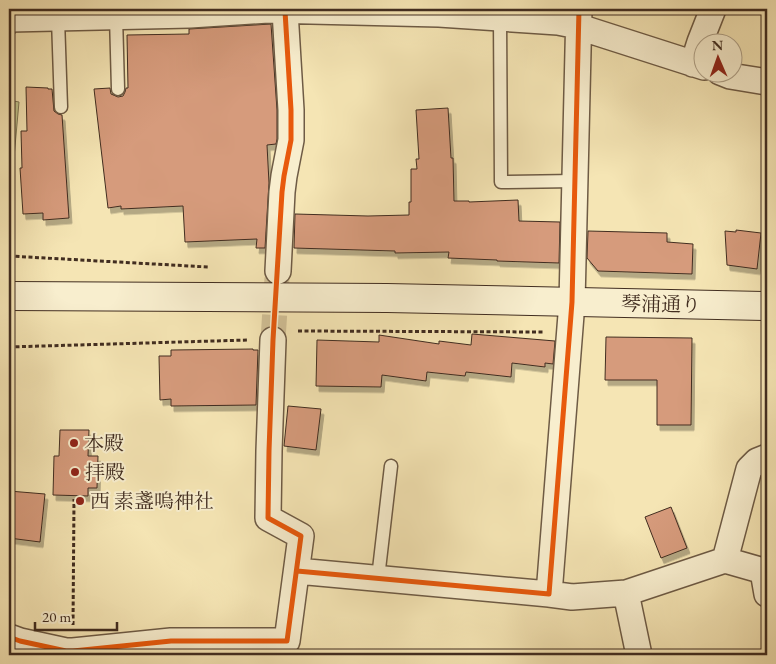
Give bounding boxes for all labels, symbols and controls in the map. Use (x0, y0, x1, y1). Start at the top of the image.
north arrow (694, 32, 744, 82)
text: N (712, 36, 724, 54)
street label: 琴浦通り (621, 290, 701, 318)
place label: 本殿 (84, 430, 124, 456)
marker: 本殿 (68, 437, 80, 449)
place label: 拝殿 (85, 459, 125, 485)
marker: 拝殿 (69, 466, 81, 478)
place label: 西 素盞嗚神社 (90, 488, 214, 514)
marker: 西 素盞嗚神社 (74, 495, 86, 507)
scale bar (35, 599, 118, 631)
text: 20 m (42, 607, 71, 626)

